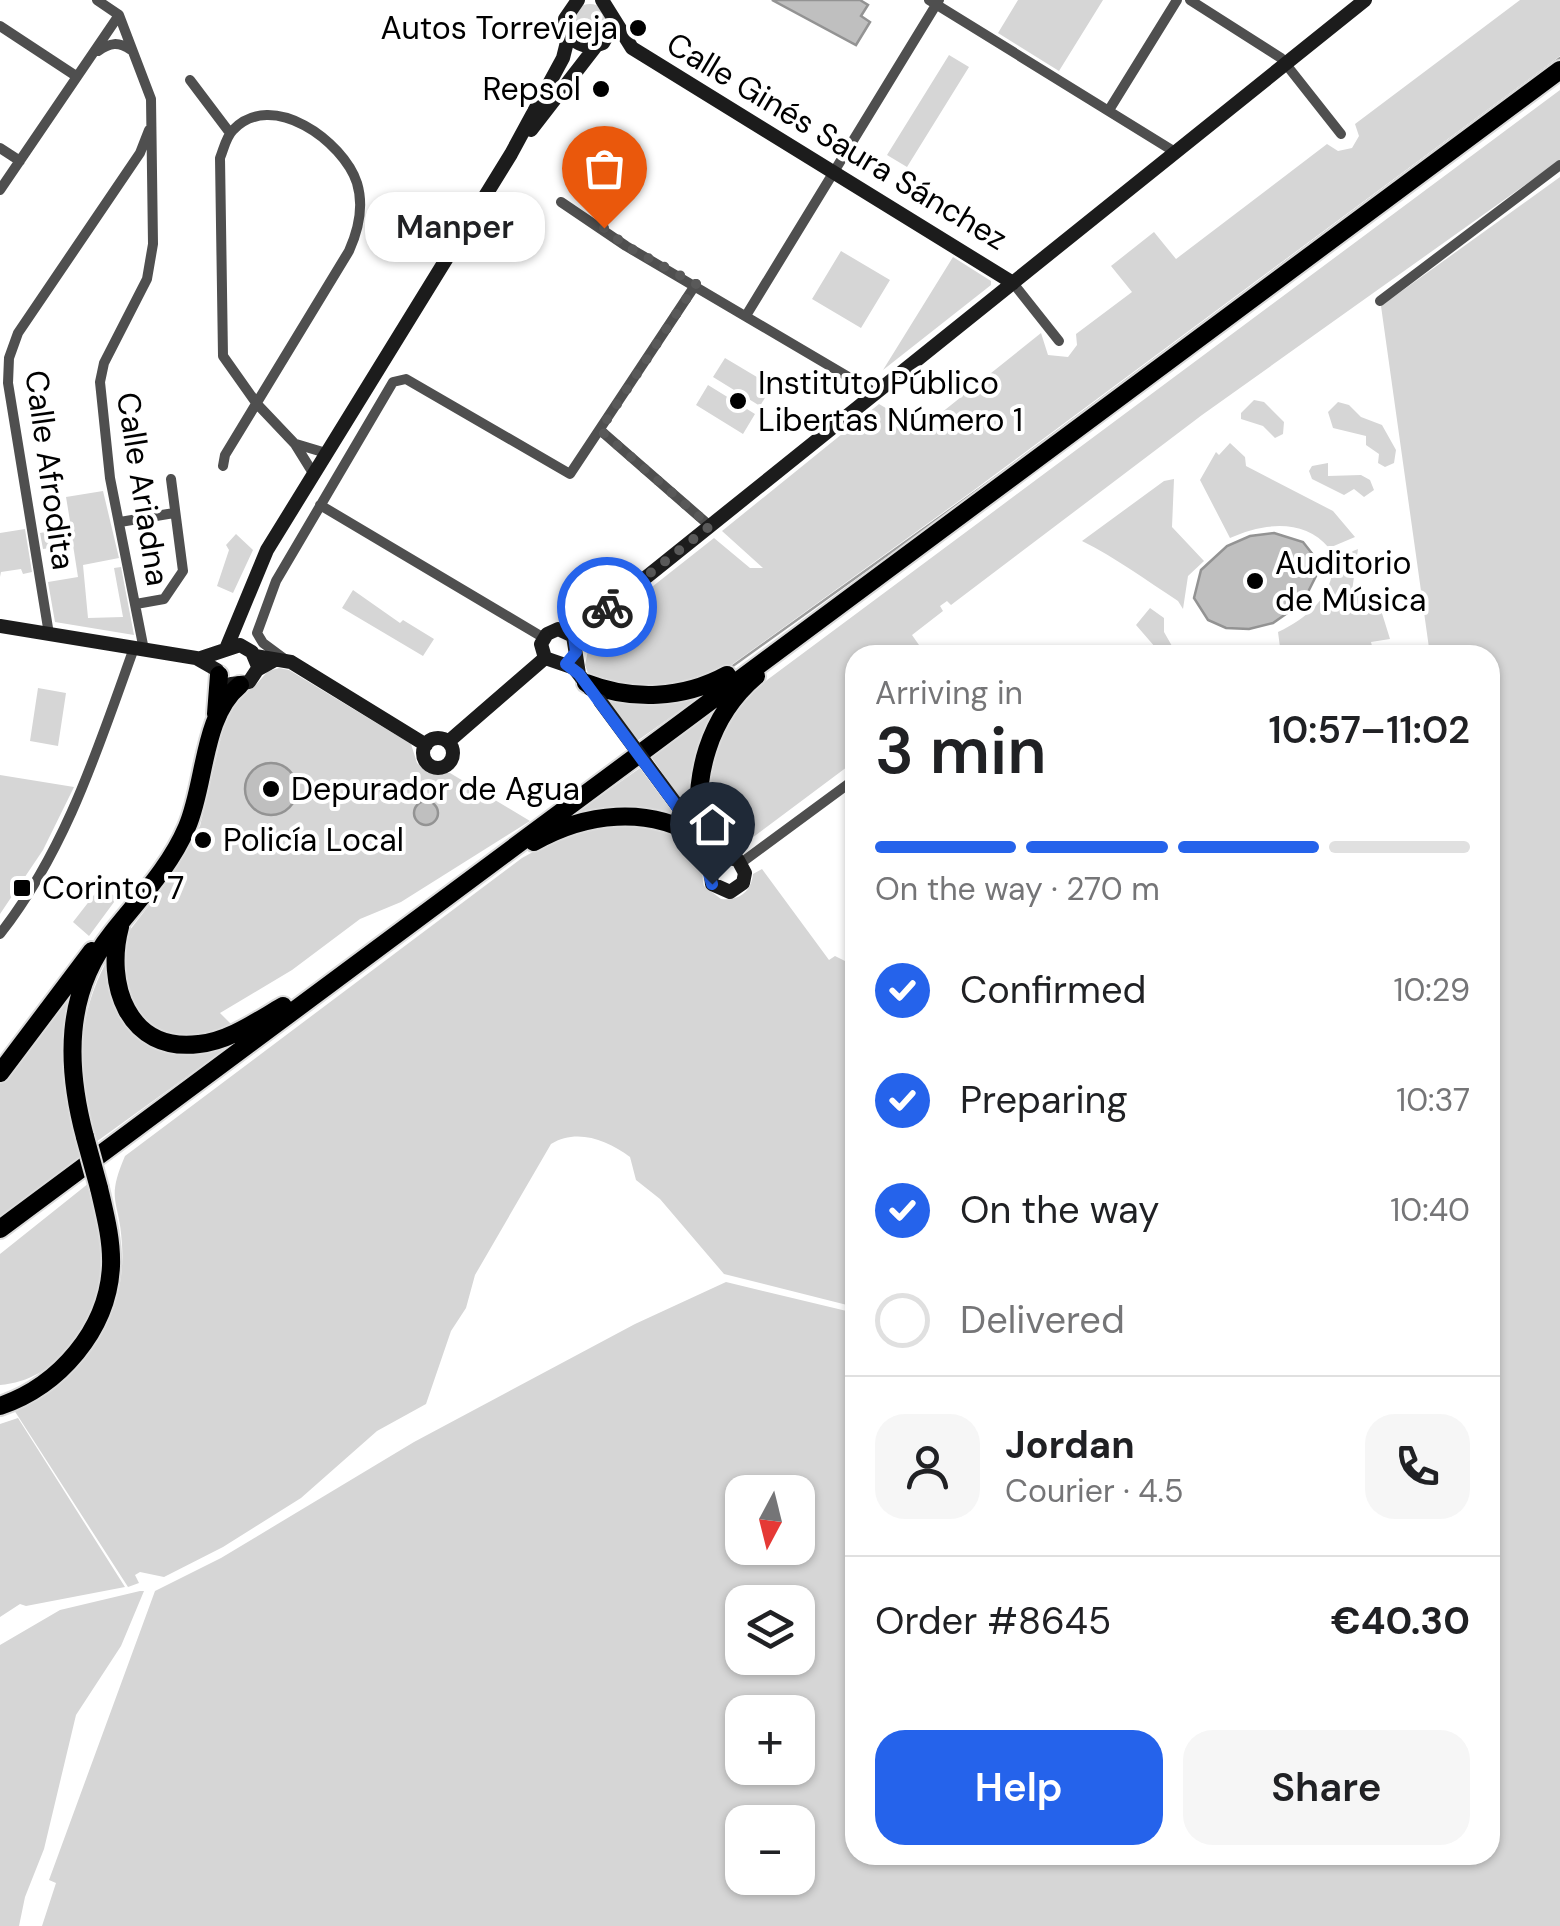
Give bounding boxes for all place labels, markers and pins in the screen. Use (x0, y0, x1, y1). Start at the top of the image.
place label: Autos Torrevieja (381, 7, 618, 49)
marker: Autos Torrevieja (627, 17, 649, 39)
place label: Repsol (483, 68, 581, 110)
marker: Repsol (590, 78, 612, 100)
pin (562, 126, 647, 229)
callout: Manper (364, 193, 544, 263)
place label: Instituto Público Libertas Número 1 (758, 362, 1023, 441)
marker: Instituto Público Libertas Número 1 (727, 390, 749, 412)
place label: Auditorio de Música (1275, 542, 1426, 621)
marker: Auditorio de Música (1244, 570, 1266, 592)
place label: Depurador de Agua (291, 768, 580, 810)
marker: Depurador de Agua (260, 778, 282, 800)
pin (670, 782, 755, 885)
place label: Policía Local (223, 819, 404, 861)
marker: Policía Local (192, 829, 214, 851)
place label: Corinto, 7 (42, 867, 184, 909)
marker: Corinto, 7 (11, 877, 33, 899)

